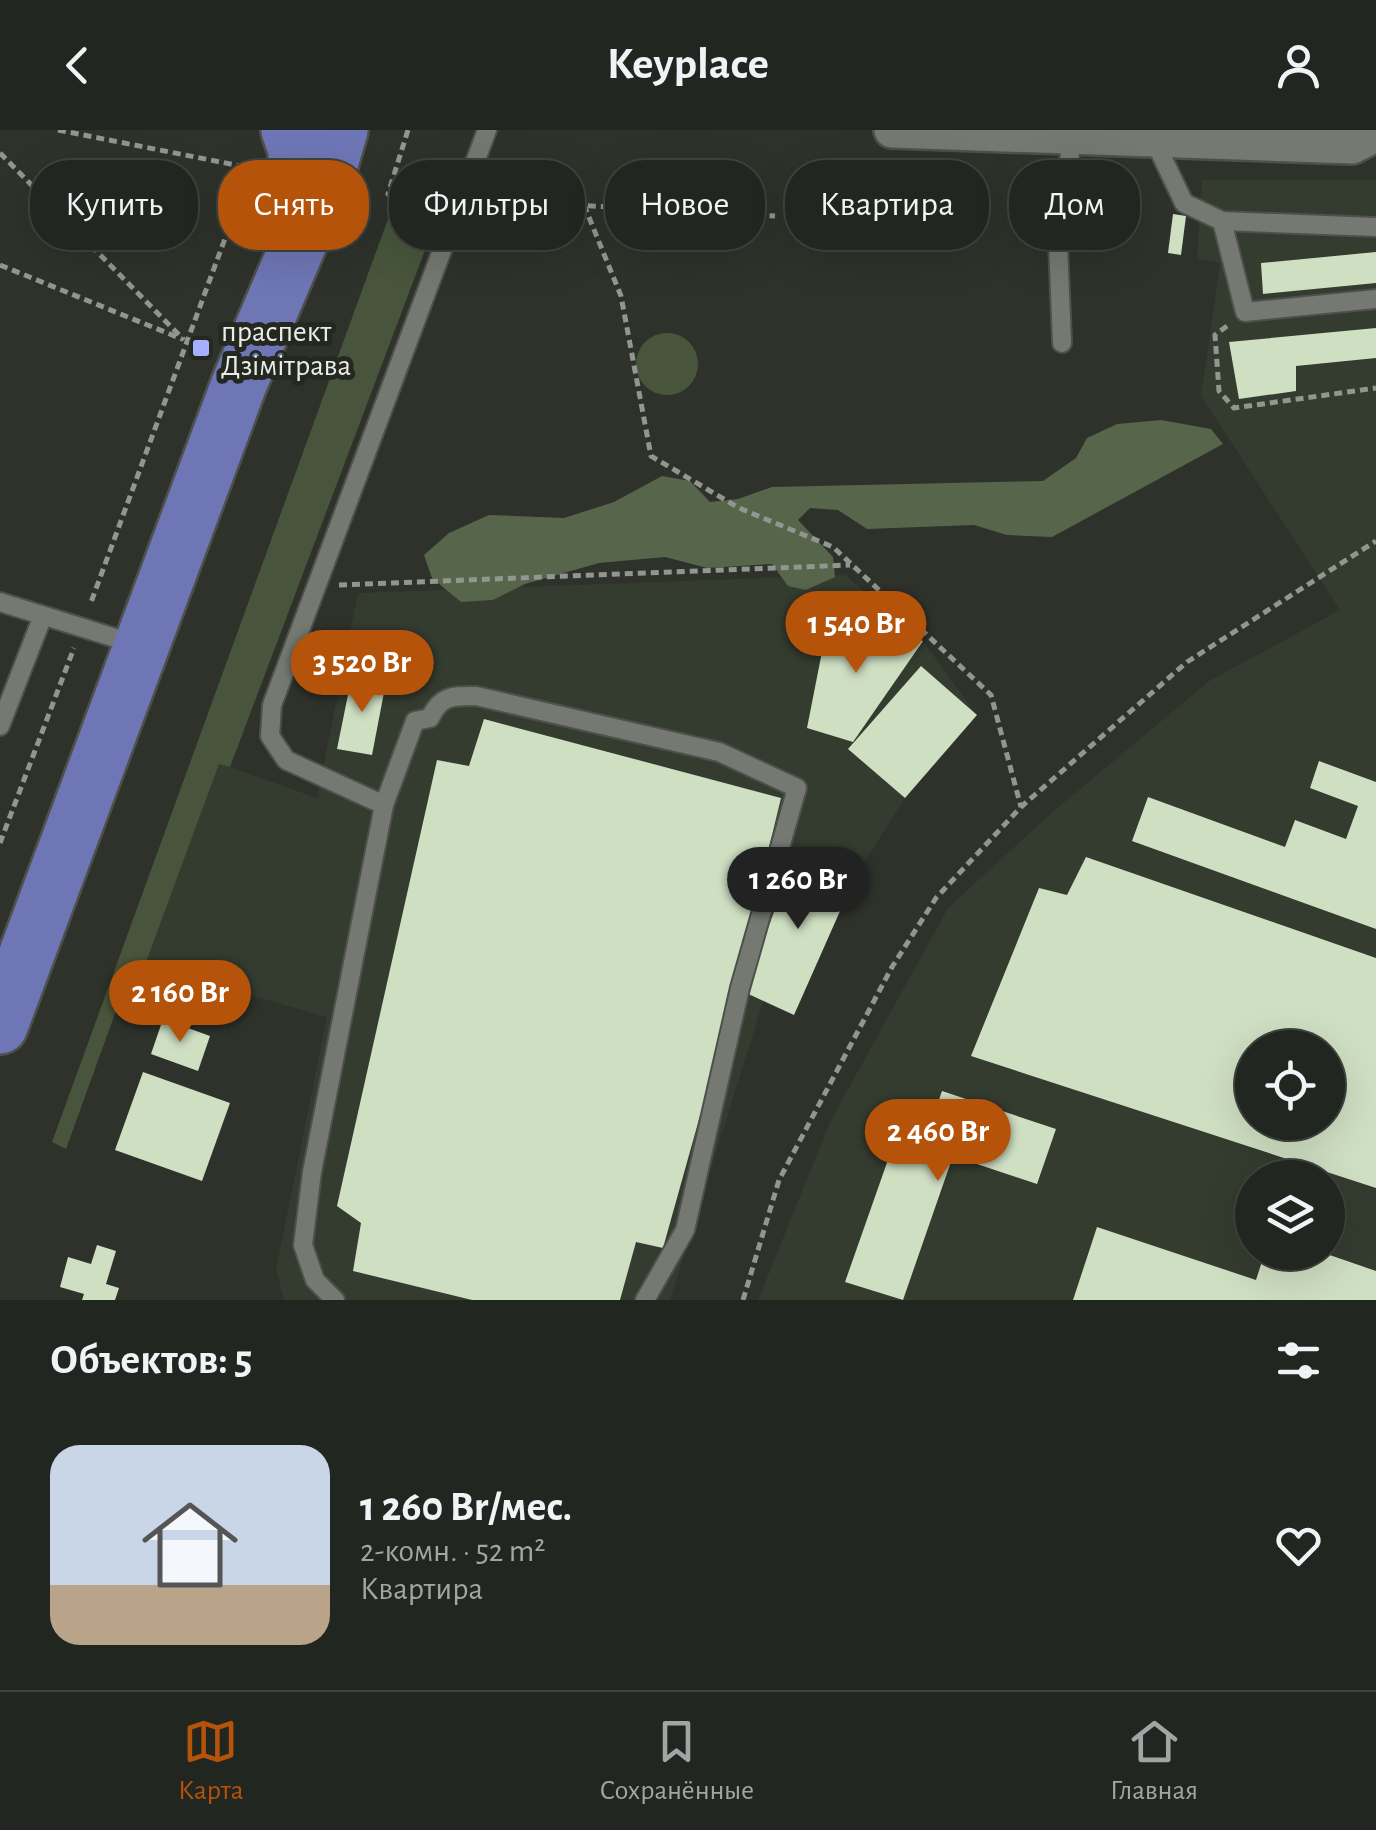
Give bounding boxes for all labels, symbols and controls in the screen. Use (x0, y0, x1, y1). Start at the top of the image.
icon: back (50, 38, 105, 93)
icon: person (1271, 38, 1326, 93)
text: Keyplace (607, 42, 769, 87)
chip: Купить (30, 160, 198, 250)
chip: Снять (218, 160, 369, 250)
chip: Фильтры (389, 160, 585, 250)
chip: Новое (605, 160, 765, 250)
chip: Квартира (785, 160, 989, 250)
chip: Дом (1009, 160, 1140, 250)
place label: праспект Дзімітрава (221, 317, 351, 381)
marker: праспект Дзімітрава (190, 337, 212, 359)
pin: 1 540 Br (753, 591, 959, 676)
text: 1 540 Br (807, 607, 905, 639)
pin: 3 520 Br (259, 630, 465, 715)
text: 3 520 Br (313, 646, 411, 678)
pin: 1 260 Br (695, 847, 901, 932)
text: 1 260 Br (749, 863, 847, 895)
pin: 2 160 Br (77, 960, 283, 1045)
text: 2 160 Br (131, 976, 229, 1008)
map controls (1235, 1030, 1345, 1270)
button: locate (1235, 1030, 1345, 1140)
pin: 2 460 Br (835, 1099, 1041, 1184)
text: 2 460 Br (887, 1115, 989, 1147)
button: layers (1235, 1160, 1345, 1270)
icon: filters (1271, 1333, 1326, 1388)
text: Объектов: 5 (50, 1339, 252, 1381)
icon: home (130, 1485, 250, 1605)
text: 1 260 Br/мес. (360, 1486, 572, 1528)
icon: heart (1271, 1518, 1326, 1573)
text: 2-комн. · 52 m² (360, 1535, 545, 1567)
text: Квартира (360, 1573, 483, 1605)
tab: Карта (178, 1714, 244, 1808)
tab: Сохранённые (599, 1714, 754, 1808)
tab: Главная (1110, 1714, 1198, 1808)

